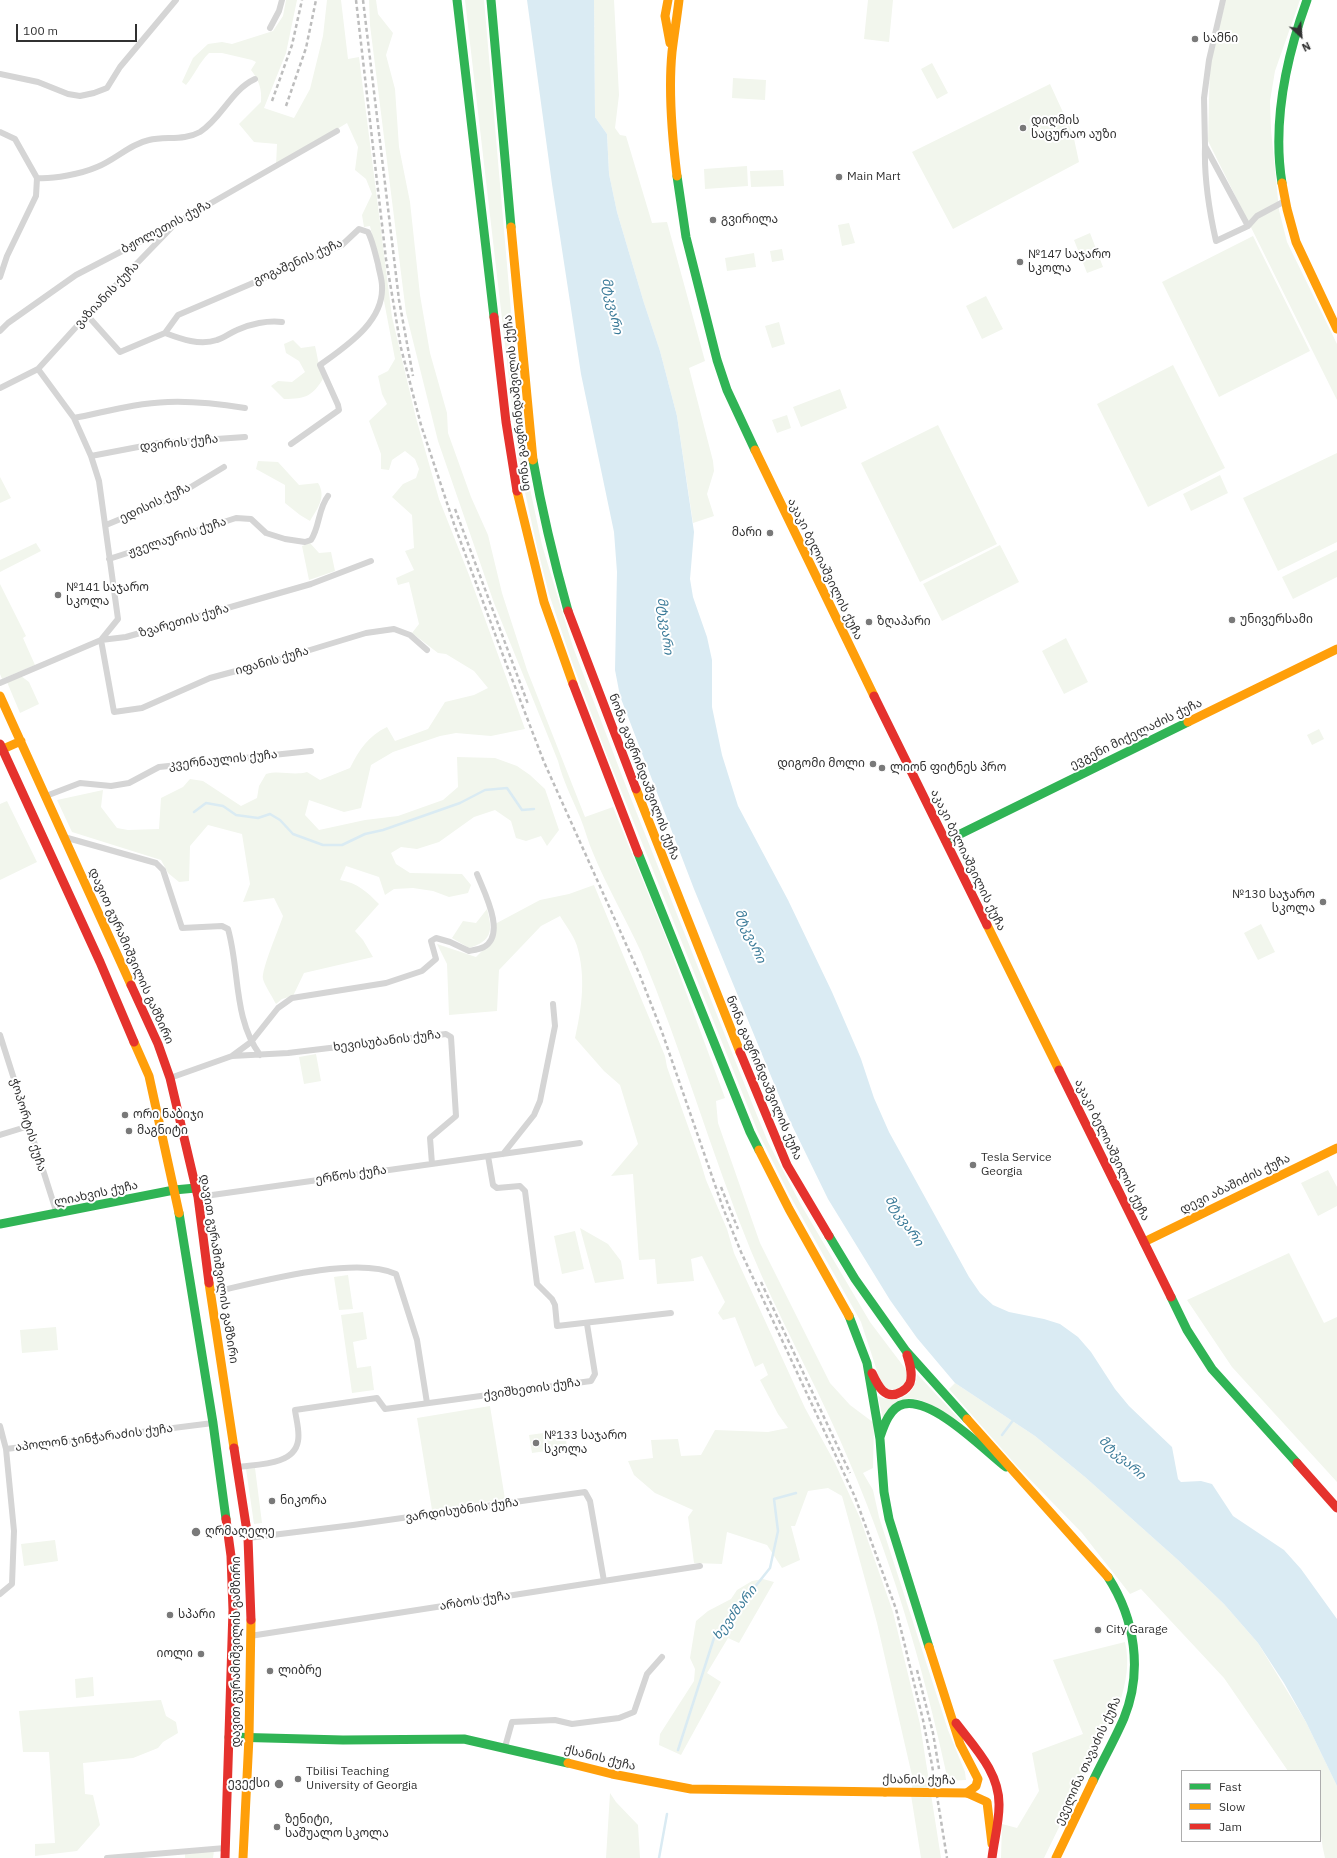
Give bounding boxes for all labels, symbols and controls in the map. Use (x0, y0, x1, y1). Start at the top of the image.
scale bar (18, 16, 139, 42)
north arrow (1281, 16, 1321, 56)
text: 100 m (23, 23, 58, 38)
place label: სამნი (1203, 32, 1238, 46)
marker: სამნი (1190, 34, 1200, 44)
text: N (1300, 39, 1313, 55)
place label: დიღმის საცურაო აუზი (1031, 114, 1117, 142)
marker: დიღმის საცურაო აუზი (1018, 123, 1028, 133)
place label: Main Mart (847, 170, 901, 184)
marker: Main Mart (834, 172, 844, 182)
street label: ბჟოლეთის ქუჩა (118, 197, 214, 257)
place label: გვირილა (721, 213, 778, 227)
marker: გვირილა (708, 215, 718, 225)
street label: გოგაშენის ქუჩა (251, 236, 345, 288)
place label: №147 საჯარო სკოლა (1028, 248, 1111, 276)
marker: №147 საჯარო სკოლა (1015, 257, 1025, 267)
street label: ვაზიანის ქუჩა (72, 259, 142, 331)
water label: მტკვარი (598, 276, 626, 336)
street label: ნონა გაფრინდაშვილის ქუჩა (501, 314, 533, 492)
street label: დვირის ქუჩა (139, 432, 219, 454)
street label: ედისის ქუჩა (117, 480, 193, 526)
street label: აკაკი ბელიაშვილის ქუჩა (784, 496, 866, 642)
street label: ჟველაურის ქუჩა (126, 514, 228, 560)
place label: მარი (732, 526, 762, 540)
marker: მარი (765, 528, 775, 538)
place label: №141 საჯარო სკოლა (66, 581, 149, 609)
marker: №141 საჯარო სკოლა (53, 590, 63, 600)
water label: მტკვარი (654, 597, 676, 655)
street label: ზვარეთის ქუჩა (137, 601, 231, 641)
place label: უნივერსამი (1240, 613, 1313, 627)
place label: ზღაპარი (877, 615, 931, 629)
marker: უნივერსამი (1227, 615, 1237, 625)
marker: ზღაპარი (864, 617, 874, 627)
street label: იფანის ქუჩა (234, 644, 310, 678)
street label: ნონა გაფრინდაშვილის ქუჩა (606, 692, 682, 862)
street label: ევგენი მიქელაძის ქუჩა (1067, 696, 1205, 772)
street label: კვერნაულის ქუჩა (168, 747, 278, 773)
place label: დიგომი მოლი (777, 757, 865, 771)
marker: დიგომი მოლი (868, 759, 878, 769)
place label: ლიონ ფიტნეს პრო (890, 761, 1006, 775)
marker: ლიონ ფიტნეს პრო (877, 763, 887, 773)
street label: აკაკი ბელიაშვილის ქუჩა (927, 787, 1009, 933)
street label: დავით გურამიშვილის გამზირი (86, 866, 176, 1046)
place label: №130 საჯარო სკოლა (1232, 888, 1315, 916)
marker: №130 საჯარო სკოლა (1318, 897, 1328, 907)
water label: მტკვარი (731, 907, 769, 965)
street label: ნონა გაფრინდაშვილის ქუჩა (723, 994, 805, 1162)
street label: ხევისუბანის ქუჩა (332, 1027, 442, 1055)
street label: ჭოპორტის ქუჩა (7, 1077, 49, 1173)
street label: აკაკი ბელიაშვილის ქუჩა (1071, 1077, 1153, 1223)
place label: ორი ნაბიჯი (133, 1108, 204, 1122)
marker: ორი ნაბიჯი (120, 1110, 130, 1120)
place label: მაგნიტი (137, 1124, 188, 1138)
marker: მაგნიტი (124, 1126, 134, 1136)
place label: Tesla Service Georgia (981, 1151, 1052, 1179)
street label: დევი აბაშიძის ქუჩა (1177, 1151, 1293, 1217)
marker: Tesla Service Georgia (968, 1160, 978, 1170)
street label: ერწოს ქუჩა (314, 1163, 388, 1187)
street label: დავით გურამიშვილის გამზირი (197, 1173, 241, 1365)
street label: ლიახვის ქუჩა (53, 1178, 139, 1210)
water label: მტკვარი (881, 1193, 927, 1249)
street label: ქვიშხეთის ქუჩა (483, 1375, 581, 1403)
street label: აპოლონ ჯინჭარაძის ქუჩა (14, 1421, 174, 1455)
place label: №133 საჯარო სკოლა (544, 1429, 627, 1457)
water label: მტკვარი (1095, 1433, 1149, 1483)
marker: №133 საჯარო სკოლა (531, 1438, 541, 1448)
place label: ნიკორა (280, 1494, 327, 1508)
street label: ვარდისუბნის ქუჩა (404, 1495, 520, 1525)
marker: ნიკორა (267, 1496, 277, 1506)
place label: ღრმაღელე (205, 1525, 275, 1539)
marker: ღრმაღელე (190, 1526, 202, 1538)
street label: დავით გურამიშვილის გამზირი (230, 1556, 244, 1748)
water label: ხევძმარი (710, 1583, 760, 1643)
street label: არბოს ქუჩა (439, 1588, 511, 1614)
place label: სპარი (178, 1608, 215, 1622)
marker: სპარი (165, 1610, 175, 1620)
place label: City Garage (1106, 1623, 1168, 1637)
marker: City Garage (1093, 1625, 1103, 1635)
place label: იოლი (157, 1647, 193, 1661)
marker: იოლი (196, 1649, 206, 1659)
place label: ლიბრე (278, 1664, 322, 1678)
marker: ლიბრე (265, 1666, 275, 1676)
street label: ეველინა თავაძის ქუჩა (1052, 1694, 1124, 1828)
street label: ქსანის ქუჩა (563, 1742, 637, 1774)
place label: Tbilisi Teaching University of Georgia (306, 1765, 418, 1793)
legend (1181, 1770, 1321, 1842)
street label: ქსანის ქუჩა (882, 1772, 956, 1788)
marker: Tbilisi Teaching University of Georgia (293, 1774, 303, 1784)
place label: ევექსი (228, 1777, 270, 1791)
marker: ევექსი (273, 1778, 285, 1790)
text: Fast (1219, 1779, 1242, 1794)
text: Slow (1219, 1799, 1245, 1814)
place label: ზენიტი, საშუალო სკოლა (285, 1813, 389, 1841)
text: Jam (1219, 1819, 1242, 1834)
marker: ზენიტი, საშუალო სკოლა (272, 1822, 282, 1832)

